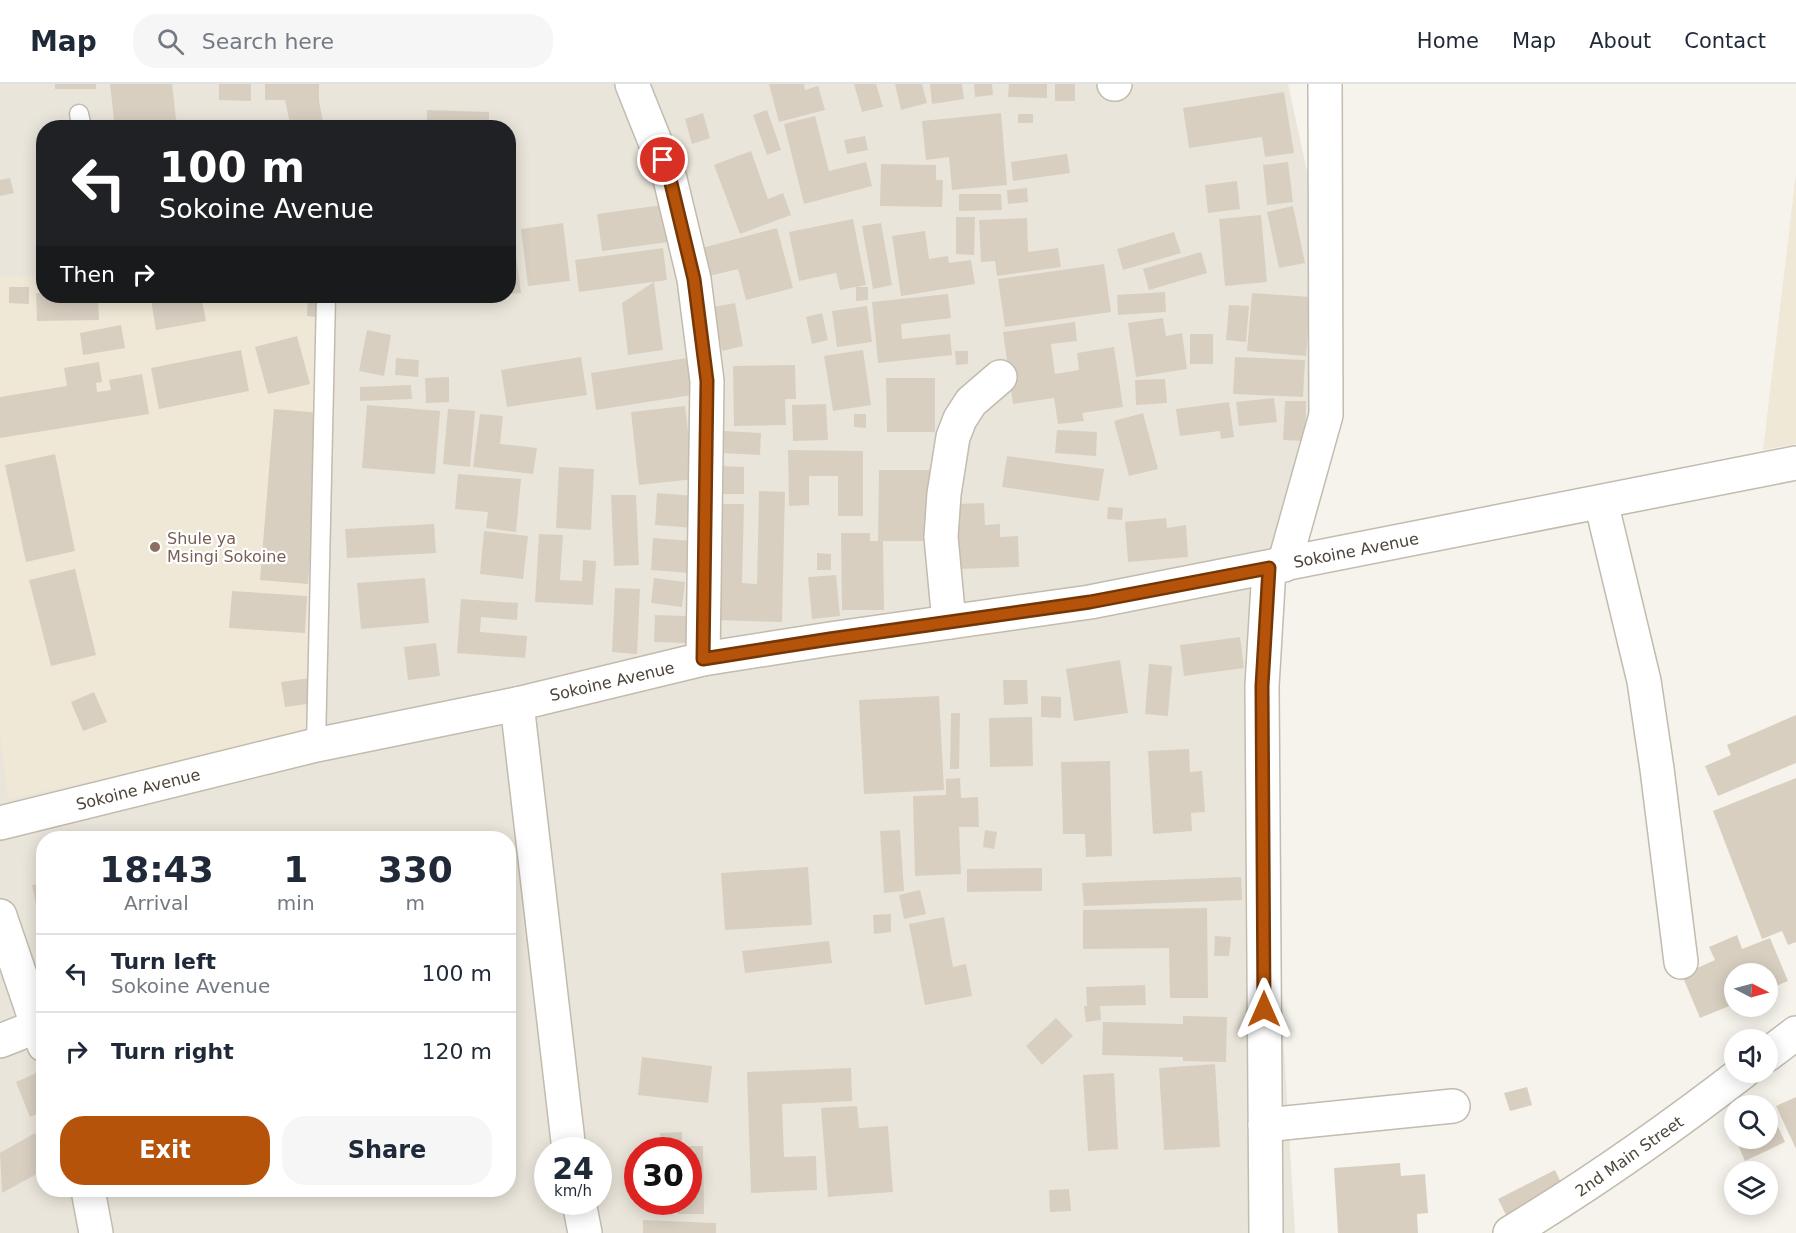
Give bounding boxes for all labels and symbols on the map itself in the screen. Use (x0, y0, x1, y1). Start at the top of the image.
pin (637, 134, 688, 185)
place label: Shule ya Msingi Sokoine (167, 529, 286, 566)
street label: Sokoine Avenue (1292, 529, 1420, 572)
marker: Shule ya Msingi Sokoine (148, 540, 162, 554)
street label: Sokoine Avenue (548, 658, 676, 705)
street label: Sokoine Avenue (74, 765, 202, 814)
north arrow (1724, 963, 1778, 1017)
position arrow (1232, 977, 1296, 1041)
street label: 2nd Main Street (1572, 1112, 1687, 1201)
speed limit sign: 30 (624, 1137, 702, 1215)

